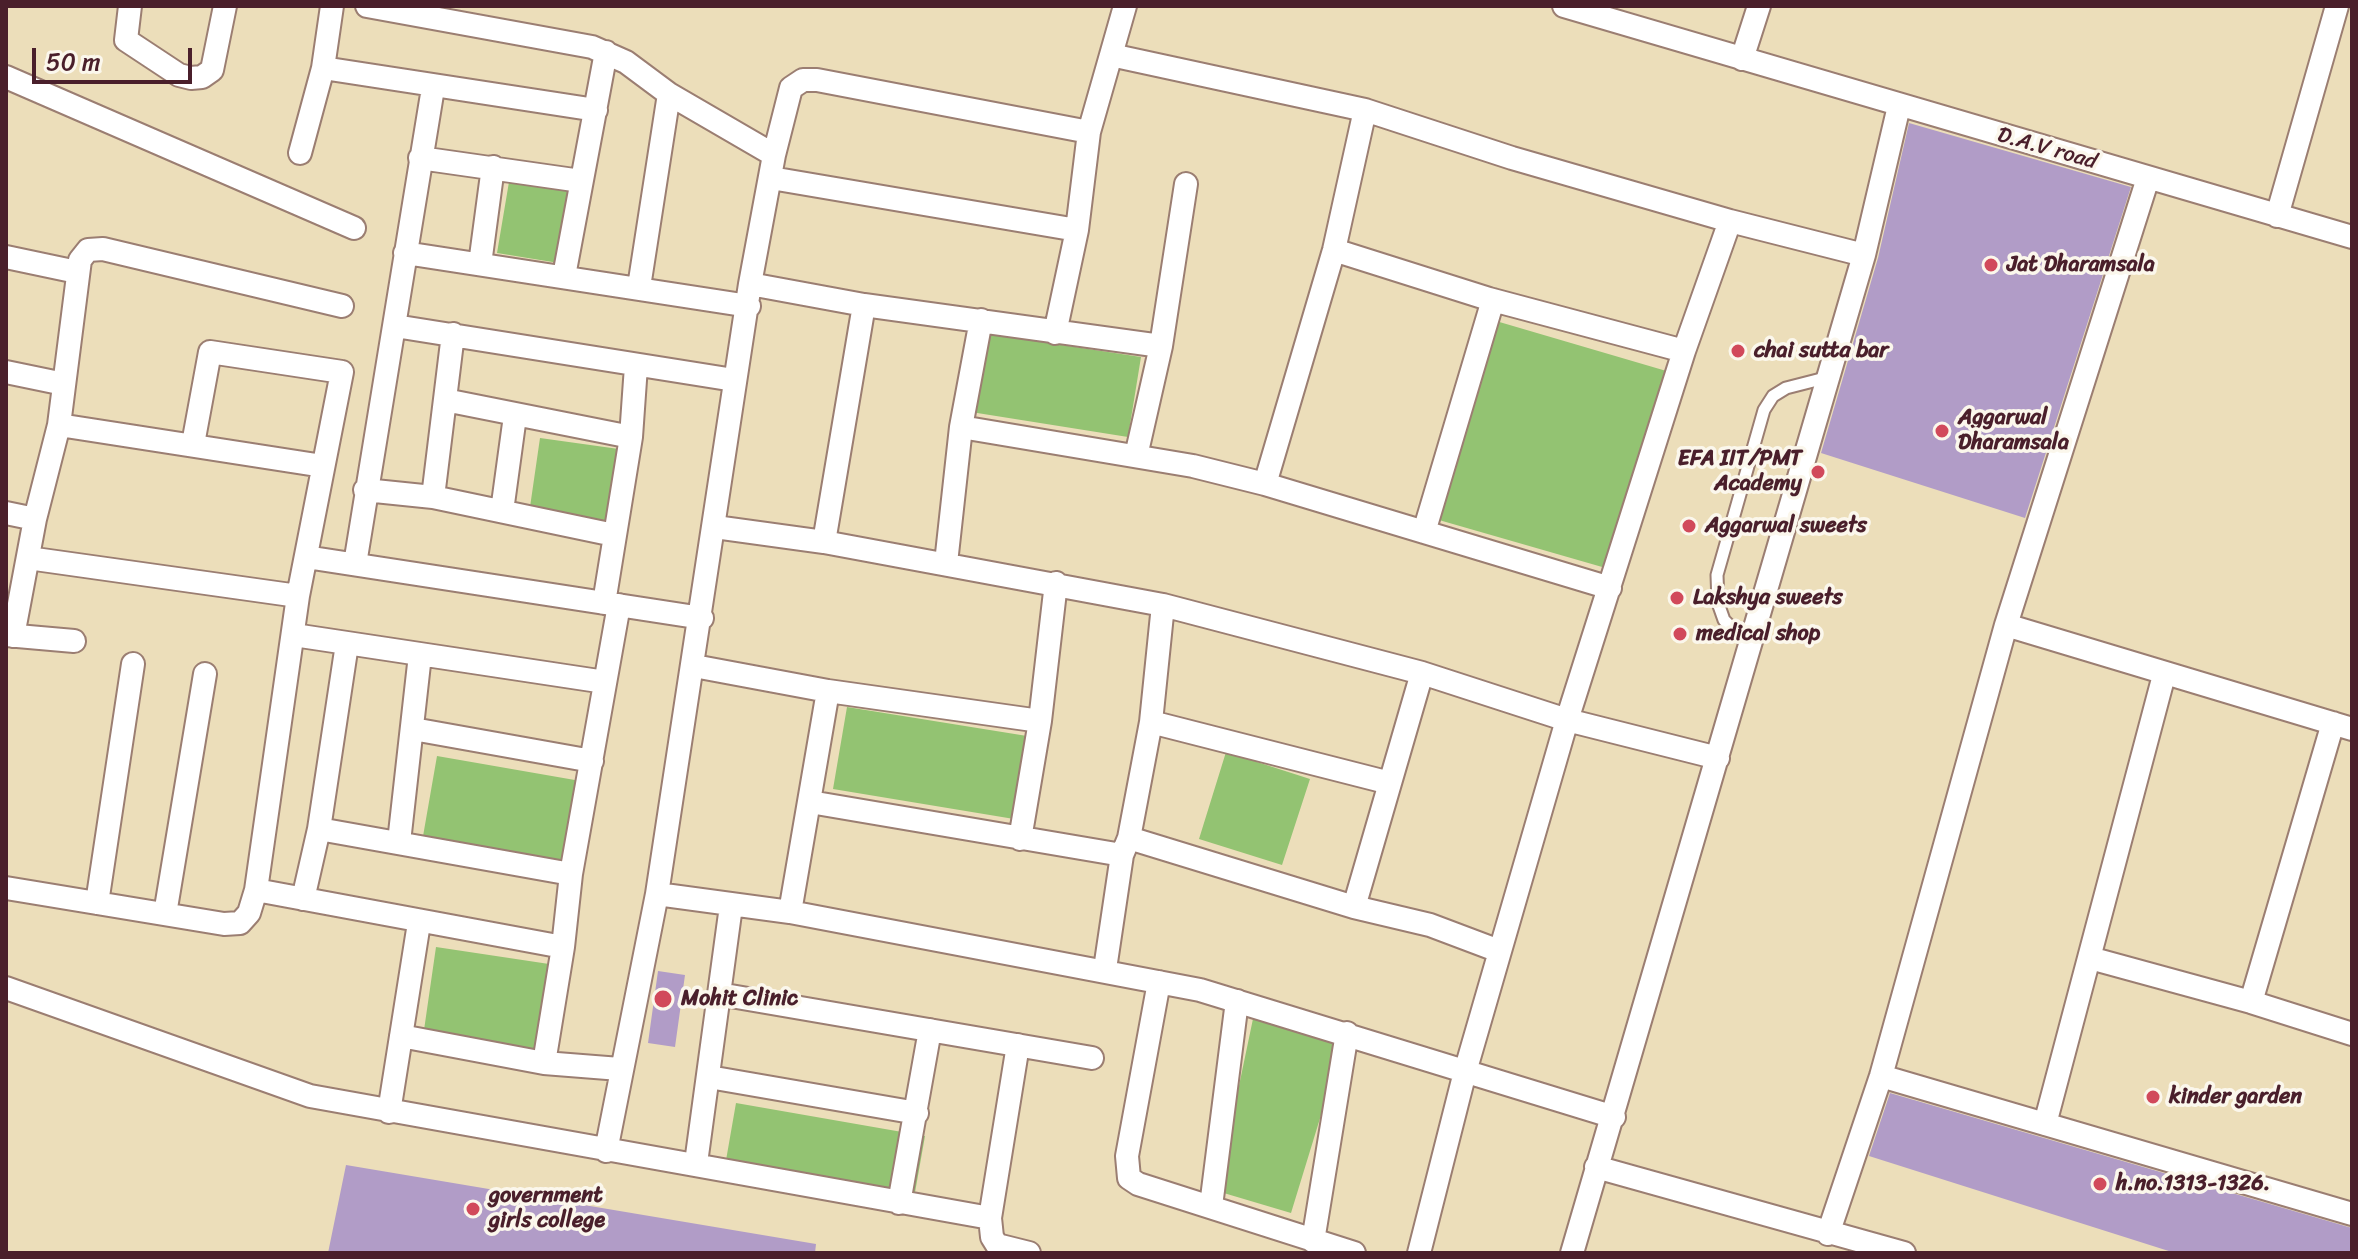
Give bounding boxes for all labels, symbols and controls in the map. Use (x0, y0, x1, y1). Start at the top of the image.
scale bar (36, 32, 196, 82)
text: 50 m (46, 41, 101, 83)
street label: D.A.V road (1994, 122, 2100, 176)
place label: Jat Dharamsala (2007, 252, 2155, 278)
marker: Jat Dharamsala (1982, 256, 2000, 274)
place label: chai sutta bar (1754, 338, 1888, 364)
marker: chai sutta bar (1729, 342, 1747, 360)
place label: Aggarwal Dharamsala (1958, 405, 2069, 456)
marker: Aggarwal Dharamsala (1933, 422, 1951, 440)
place label: EFA IIT/PMT Academy (1678, 446, 1802, 498)
marker: EFA IIT/PMT Academy (1809, 463, 1827, 481)
place label: Aggarwal sweets (1705, 513, 1867, 539)
marker: Aggarwal sweets (1680, 517, 1698, 535)
place label: Lakshya sweets (1693, 585, 1843, 611)
marker: Lakshya sweets (1668, 589, 1686, 607)
place label: medical shop (1696, 621, 1820, 647)
marker: medical shop (1671, 625, 1689, 643)
place label: Mohit Clinic (681, 986, 798, 1012)
marker: Mohit Clinic (652, 988, 674, 1010)
place label: kinder garden (2169, 1084, 2302, 1110)
marker: kinder garden (2144, 1088, 2162, 1106)
place label: h.no.1313-1326. (2116, 1171, 2270, 1197)
marker: h.no.1313-1326. (2091, 1175, 2109, 1193)
place label: government girls college (489, 1183, 605, 1234)
marker: government girls college (464, 1200, 482, 1218)

